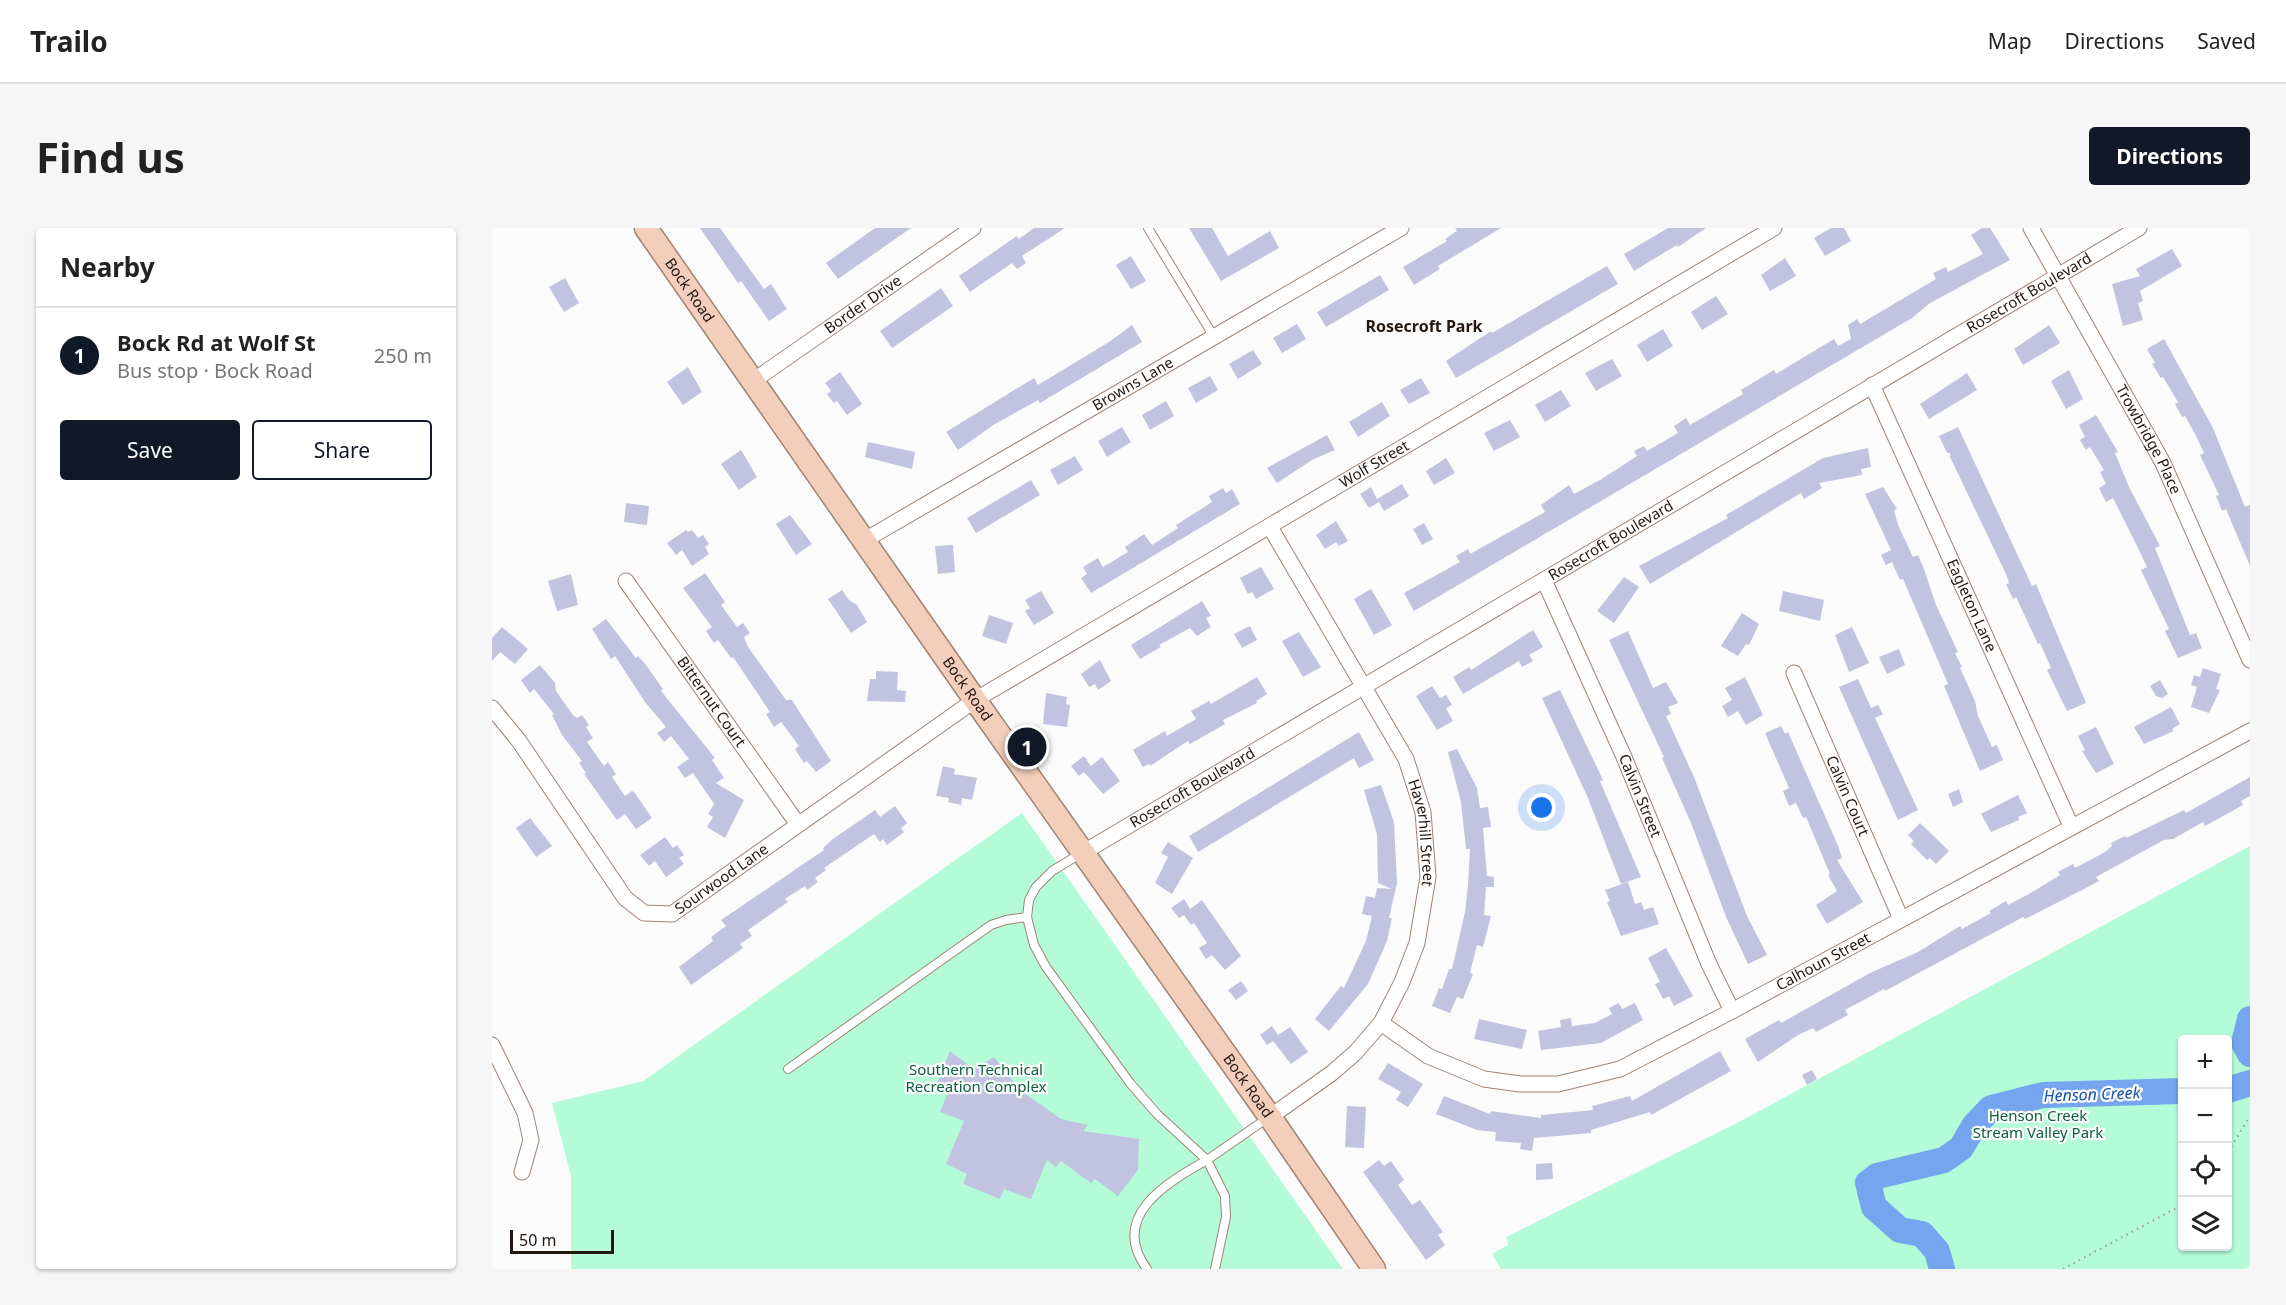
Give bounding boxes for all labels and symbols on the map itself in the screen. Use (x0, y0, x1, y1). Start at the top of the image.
street label: Rosecroft Boulevard (1962, 247, 2095, 337)
street label: Bock Road (661, 254, 720, 326)
street label: Border Drive (820, 270, 905, 337)
district label: Rosecroft Park (1365, 315, 1483, 337)
street label: Browns Lane (1088, 352, 1177, 415)
street label: Trowbridge Place (2112, 381, 2186, 497)
street label: Wolf Street (1335, 435, 1413, 492)
street label: Rosecroft Boulevard (1544, 495, 1677, 584)
street label: Eagleton Lane (1943, 555, 2002, 655)
street label: Bitternut Court (673, 652, 751, 751)
street label: Bock Road (939, 652, 998, 725)
pin: 1 (1008, 724, 1046, 770)
street label: Rosecroft Boulevard (1126, 742, 1258, 832)
street label: Calvin Street (1615, 751, 1667, 840)
street label: Calvin Court (1822, 752, 1875, 839)
street label: Haverhill Street (1404, 776, 1439, 889)
your location (1527, 793, 1556, 822)
street label: Sourwood Lane (670, 838, 772, 918)
street label: Calhoun Street (1772, 927, 1874, 994)
street label: Bock Road (1219, 1049, 1278, 1121)
park label: Southern Technical Recreation Complex (905, 1059, 1047, 1096)
water label: Henson Creek (2043, 1081, 2142, 1107)
park label: Henson Creek Stream Valley Park (1973, 1105, 2103, 1142)
scale bar (510, 1227, 614, 1254)

